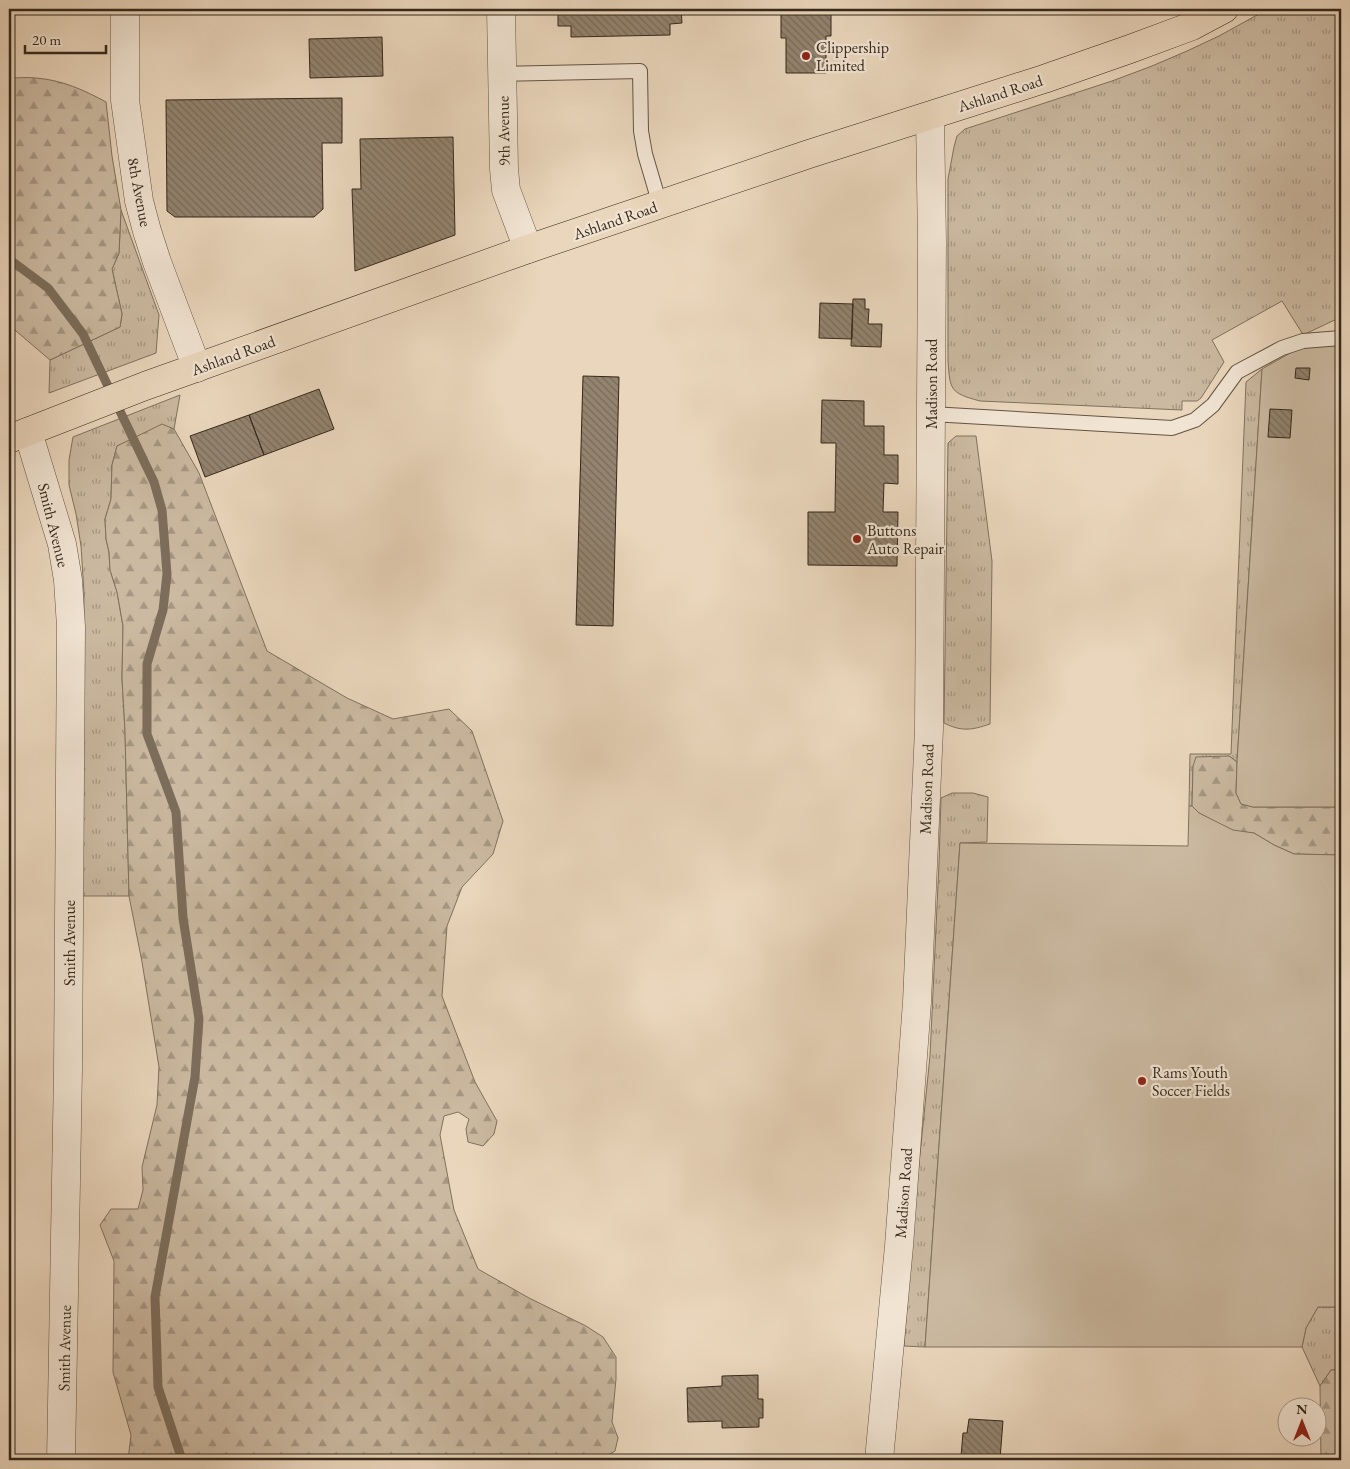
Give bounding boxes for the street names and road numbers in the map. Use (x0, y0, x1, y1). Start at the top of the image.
street label: Ashland Road (954, 70, 1046, 117)
street label: 9th Avenue (492, 96, 515, 166)
street label: 8th Avenue (123, 156, 157, 228)
street label: Ashland Road (569, 196, 661, 245)
street label: Ashland Road (187, 330, 279, 381)
street label: Madison Road (921, 338, 942, 429)
street label: Smith Avenue (33, 481, 74, 569)
street label: Madison Road (914, 742, 939, 835)
street label: Smith Avenue (59, 900, 80, 986)
street label: Madison Road (890, 1146, 917, 1239)
street label: Smith Avenue (53, 1305, 76, 1391)

